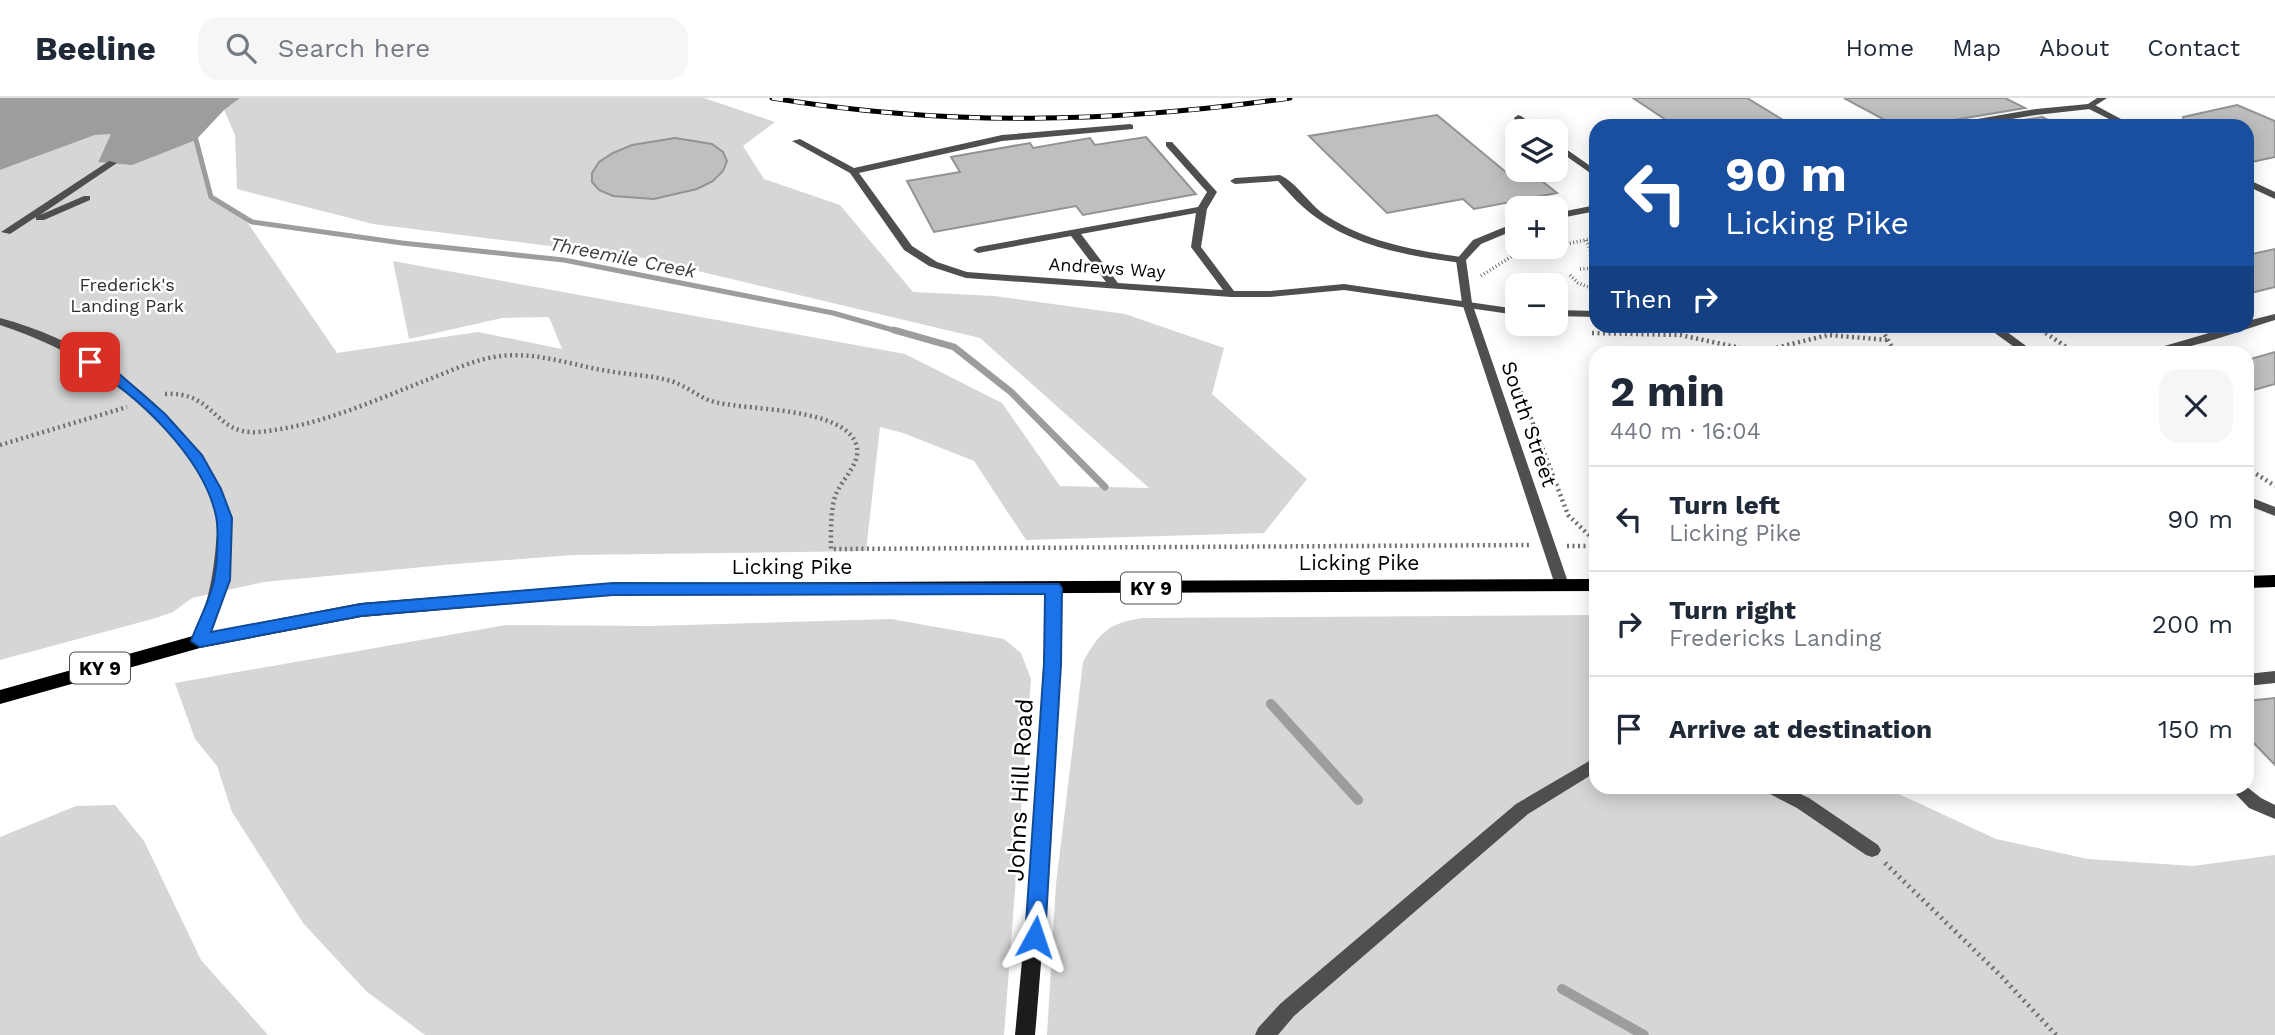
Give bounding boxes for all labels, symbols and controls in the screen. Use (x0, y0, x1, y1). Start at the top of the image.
search box (198, 17, 688, 80)
text: Beeline (35, 29, 156, 68)
icon: search (222, 29, 260, 67)
text: Search here (278, 33, 430, 63)
text: Home (1846, 34, 1914, 62)
text: Map (1952, 34, 2001, 62)
text: About (2039, 34, 2109, 62)
text: Contact (2147, 34, 2240, 62)
map controls (1505, 119, 1568, 336)
button: layers (1505, 119, 1568, 182)
text: 90 m (1725, 145, 1847, 203)
icon: left (1610, 147, 1701, 238)
button: + (1505, 196, 1568, 259)
text: Licking Pike (1725, 204, 1909, 242)
water label: Threemile Creek (548, 232, 699, 283)
street label: Andrews Way (1048, 253, 1167, 282)
button: − (1505, 273, 1568, 336)
park label: Frederick's Landing Park (70, 274, 184, 316)
icon: right (1686, 280, 1724, 318)
text: Then (1610, 284, 1672, 314)
pin (60, 332, 120, 392)
icon: arrive (71, 343, 109, 381)
street label: South Street (1496, 358, 1563, 490)
text: 2 min (1610, 367, 1725, 416)
button: close (2159, 369, 2233, 443)
text: 440 m · 16:04 (1610, 418, 1761, 445)
text: Turn left (1669, 490, 1780, 520)
icon: left (1610, 500, 1648, 538)
text: 90 m (2167, 504, 2233, 534)
text: Licking Pike (1669, 520, 1801, 547)
street label: Licking Pike (1299, 550, 1419, 575)
street label: Licking Pike (732, 554, 852, 579)
road number: KY 9 (1121, 573, 1181, 603)
text: Turn right (1669, 595, 1796, 625)
icon: right (1610, 605, 1648, 643)
text: 200 m (2152, 609, 2233, 639)
text: Fredericks Landing (1669, 625, 1881, 652)
road number: KY 9 (70, 652, 130, 684)
street label: Johns Hill Road (1001, 698, 1039, 882)
icon: arrive (1610, 710, 1648, 748)
text: Arrive at destination (1669, 714, 1932, 744)
text: 150 m (2158, 714, 2233, 744)
position arrow (998, 900, 1072, 974)

